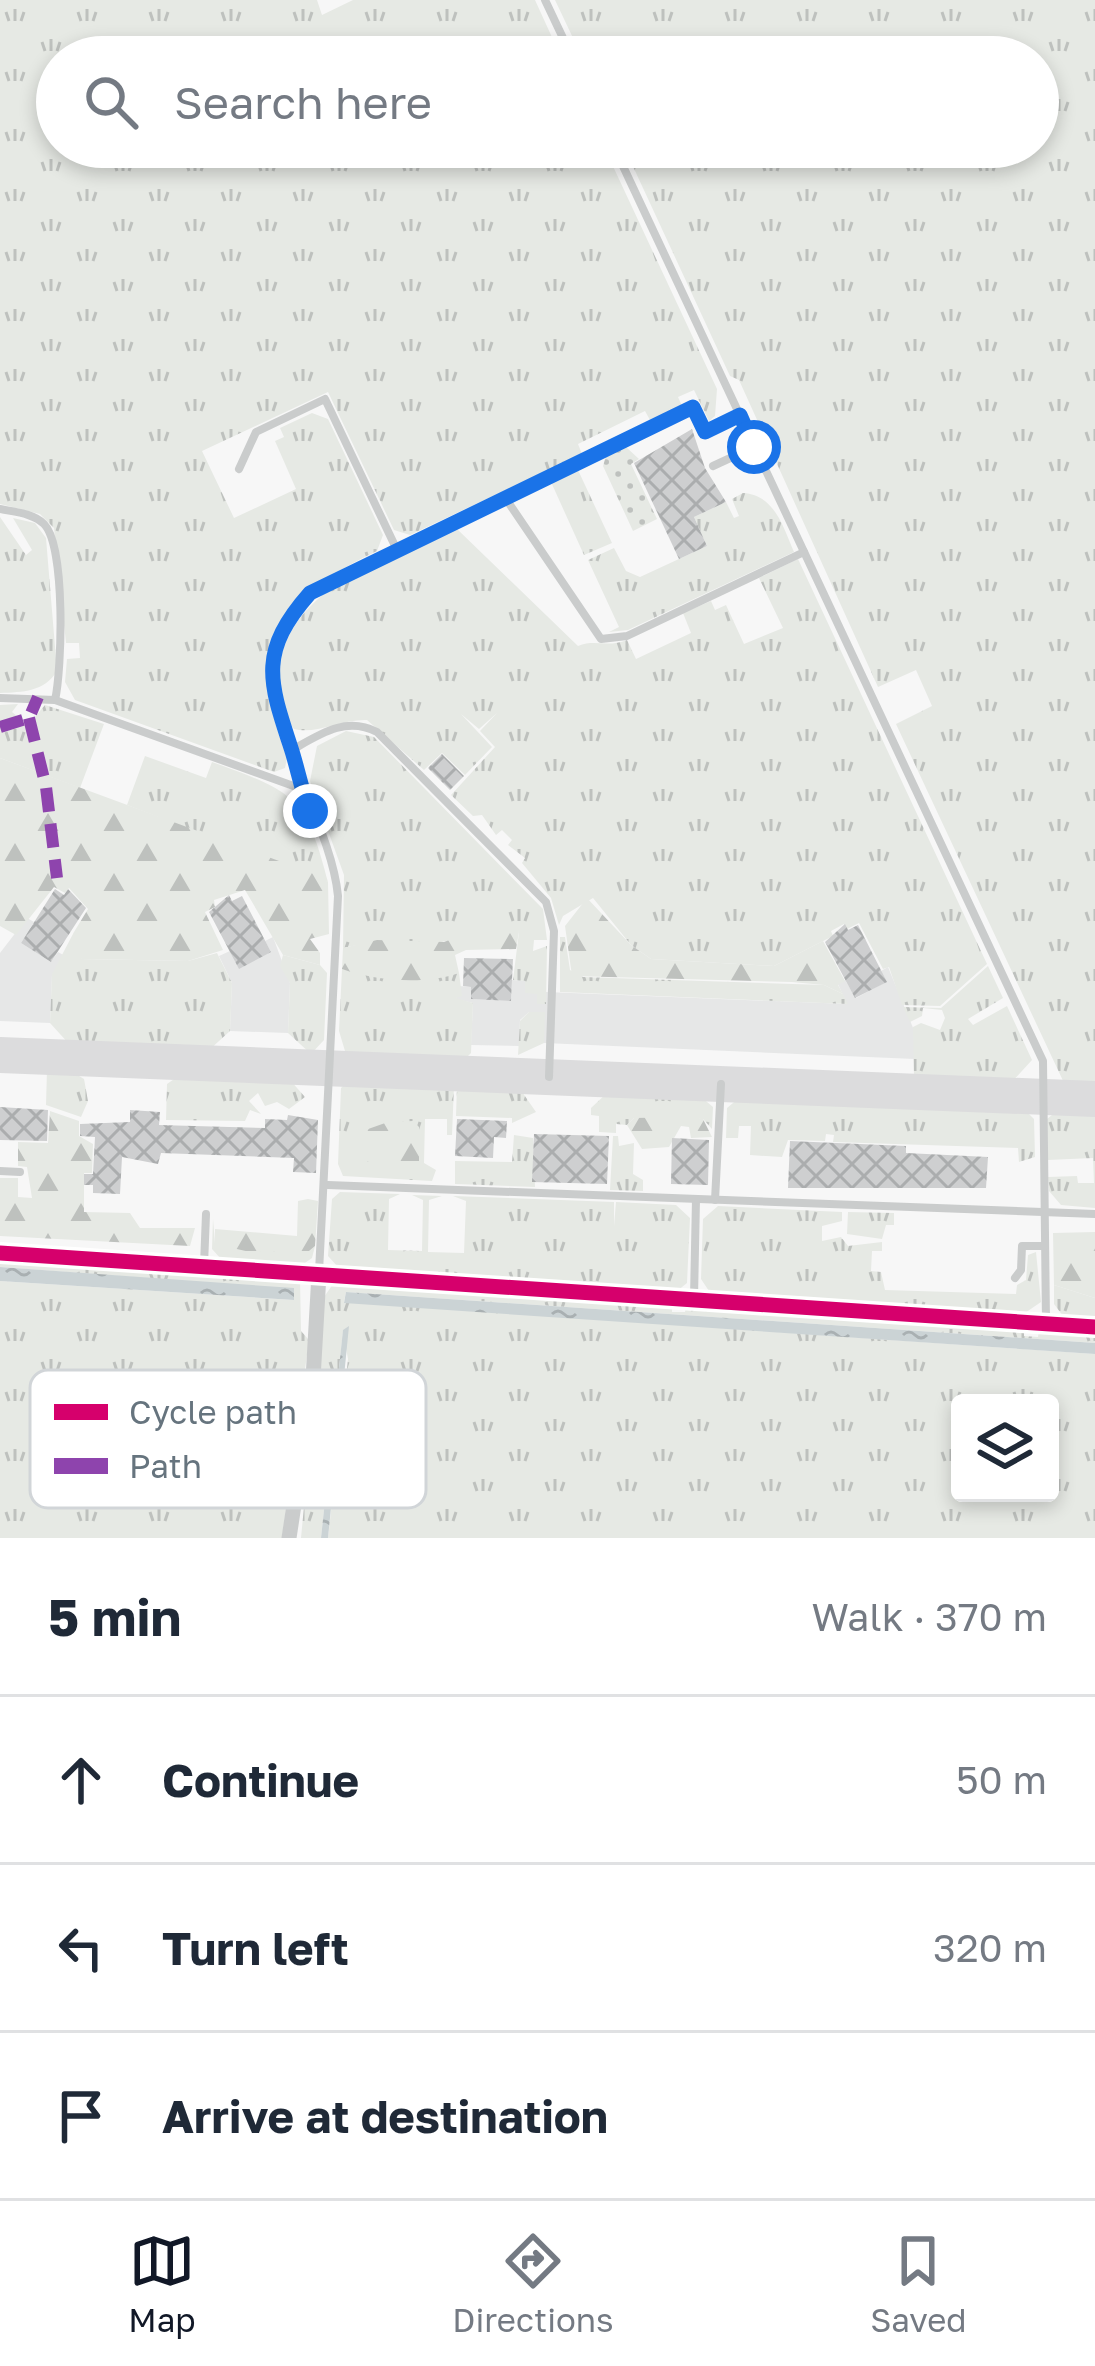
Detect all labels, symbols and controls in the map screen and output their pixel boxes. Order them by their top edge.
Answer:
search box [36,36,1059,168]
icon: search [78,69,144,135]
text: Search here [174,75,432,129]
route start [727,420,781,474]
route end [283,784,337,838]
legend [30,1370,426,1508]
text: Cycle path [129,1392,297,1431]
map controls [951,1394,1059,1502]
button: layers [951,1394,1059,1502]
text: Path [129,1446,202,1485]
text: 5 min [48,1586,181,1647]
text: Walk · 370 m [811,1593,1047,1640]
icon: ahead [48,1747,114,1813]
text: Continue [162,1753,359,1807]
text: 50 m [956,1756,1047,1803]
icon: left [48,1915,114,1981]
text: Turn left [162,1921,349,1975]
text: 320 m [933,1924,1047,1971]
icon: arrive [48,2083,114,2149]
text: Arrive at destination [162,2089,608,2143]
tab: Map [128,2228,196,2339]
tab: Directions [452,2228,614,2339]
tab: Saved [870,2228,967,2339]

